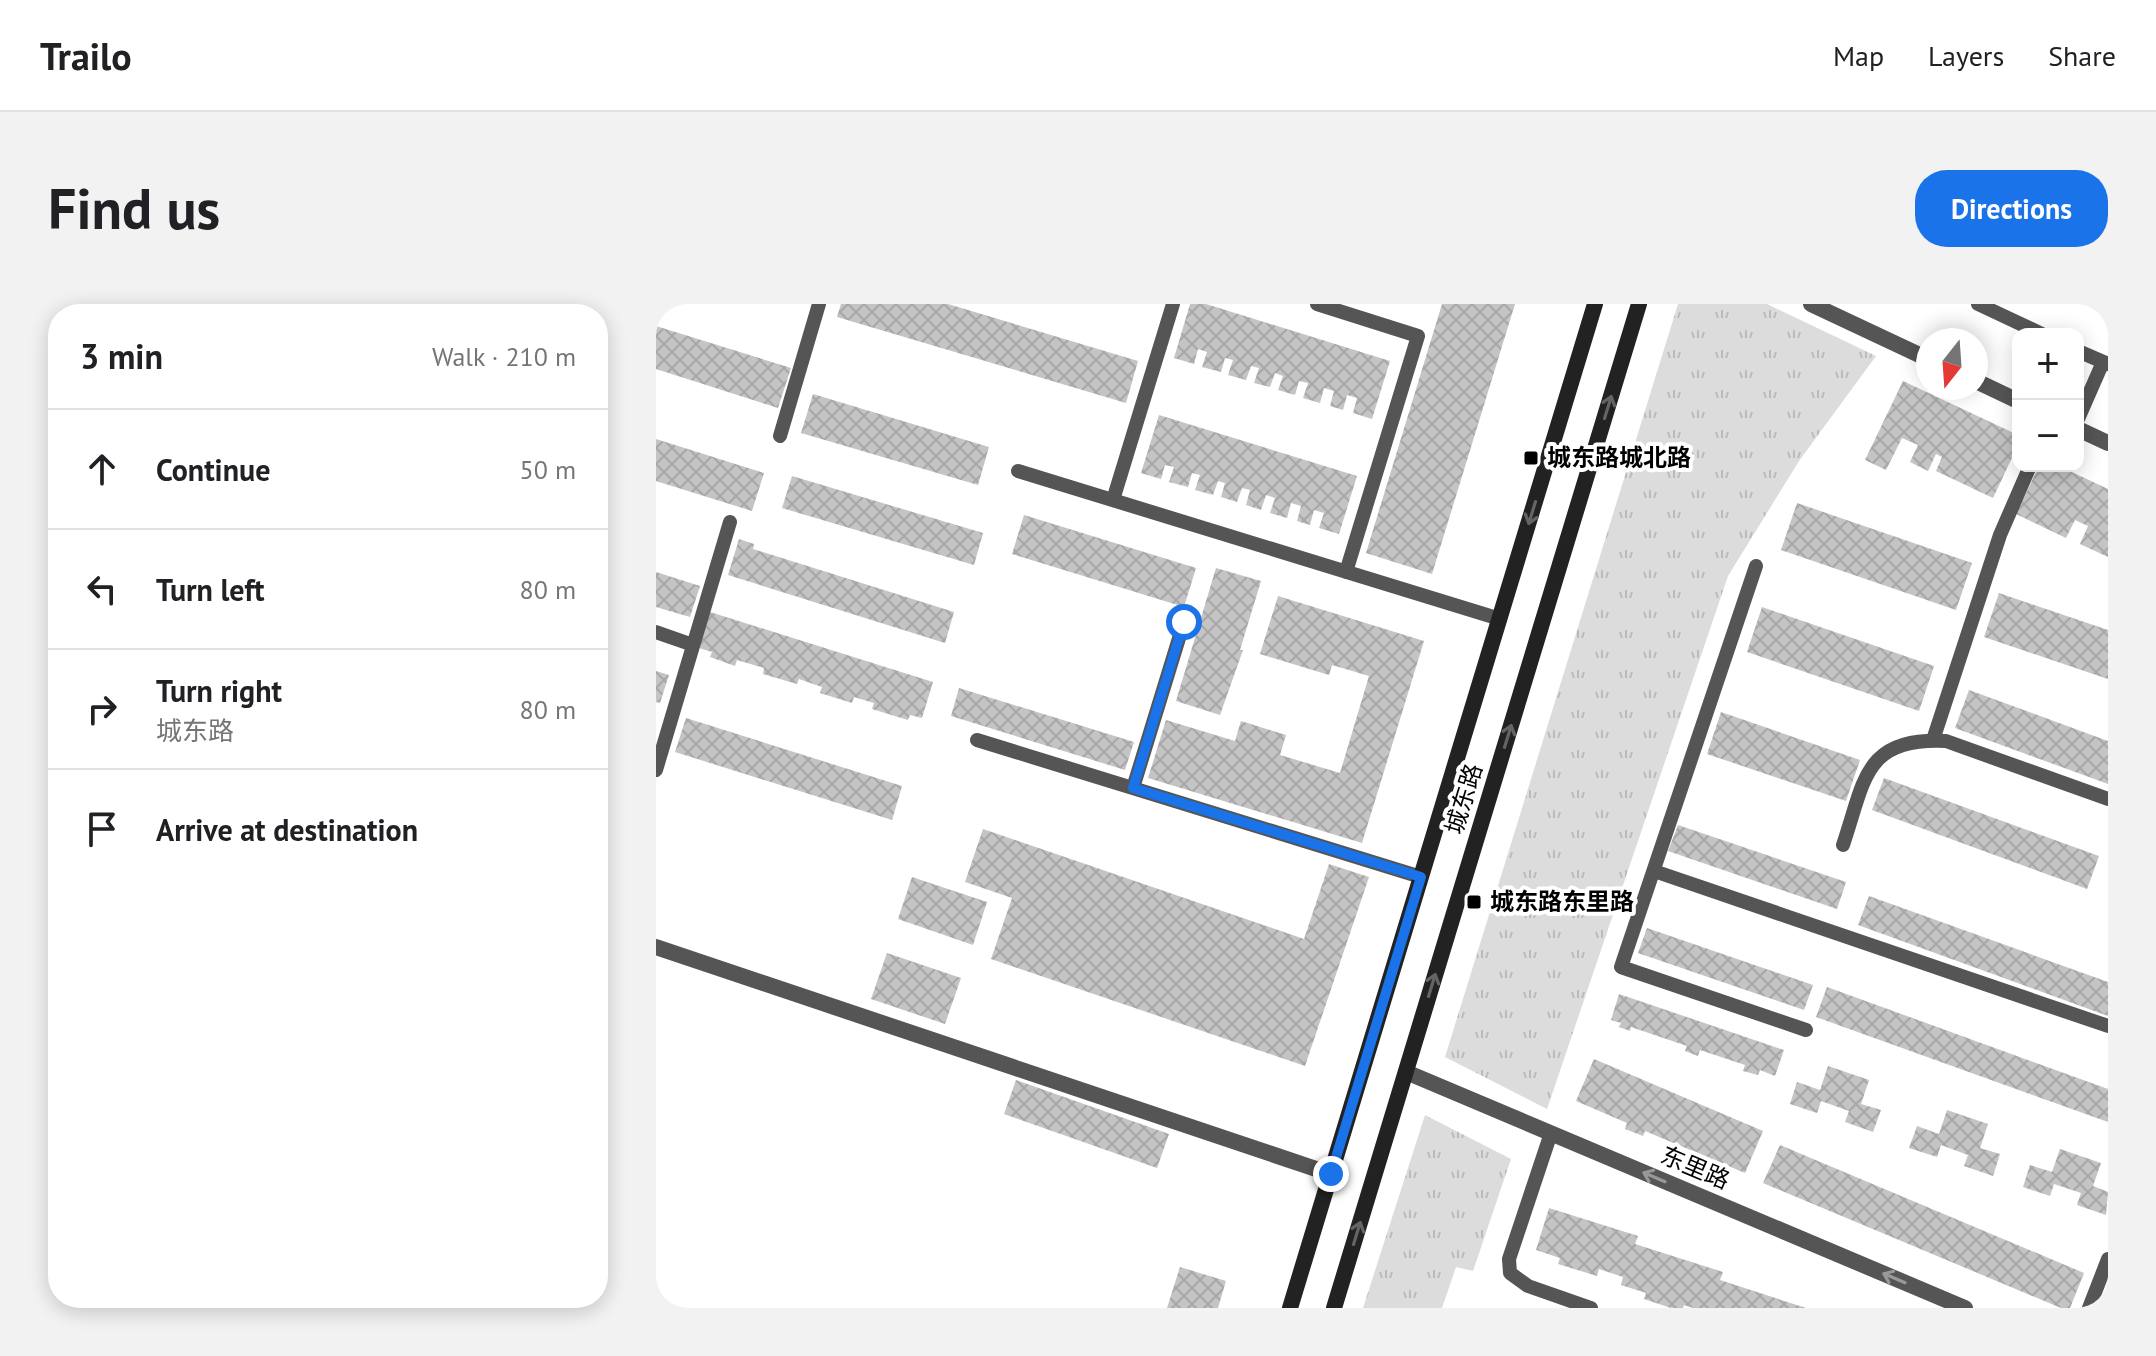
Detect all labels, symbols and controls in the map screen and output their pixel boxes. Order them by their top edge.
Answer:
text: Trailo [40,31,132,80]
text: Map [1833,37,1884,74]
text: Layers [1928,37,2004,74]
text: Share [2048,37,2116,74]
button: Directions [1915,170,2108,247]
text: Find us [48,172,220,244]
north arrow [1916,328,1988,400]
map controls [2012,328,2084,472]
button: + [2012,328,2084,400]
text: 3 min [80,334,163,378]
text: Walk · 210 m [432,340,576,373]
one-way arrow [1601,394,1616,420]
button: − [2012,400,2084,472]
place label: 城东路城北路 [1547,442,1691,473]
icon: ahead [80,447,124,491]
marker: 城东路城北路 [1522,449,1540,467]
text: Continue [156,450,270,489]
text: 50 m [520,453,576,486]
one-way arrow [1524,499,1539,525]
icon: left [80,567,124,611]
text: Turn left [156,570,264,609]
text: 80 m [520,573,576,606]
route start [1166,604,1202,640]
text: Turn right [156,671,282,710]
icon: right [80,687,124,731]
text: 80 m [520,693,576,726]
text: 城东路 [156,714,234,747]
one-way arrow [1502,724,1516,749]
street label: 城东路 [1438,760,1489,838]
icon: arrive [80,807,124,851]
text: Arrive at destination [156,810,418,849]
place label: 城东路东里路 [1490,886,1634,917]
marker: 城东路东里路 [1465,893,1483,911]
one-way arrow [1425,972,1440,998]
street label: 东里路 [1656,1139,1734,1196]
route end [1313,1156,1349,1192]
one-way arrow [1642,1168,1667,1183]
one-way arrow [1350,1221,1365,1246]
one-way arrow [1882,1269,1906,1284]

